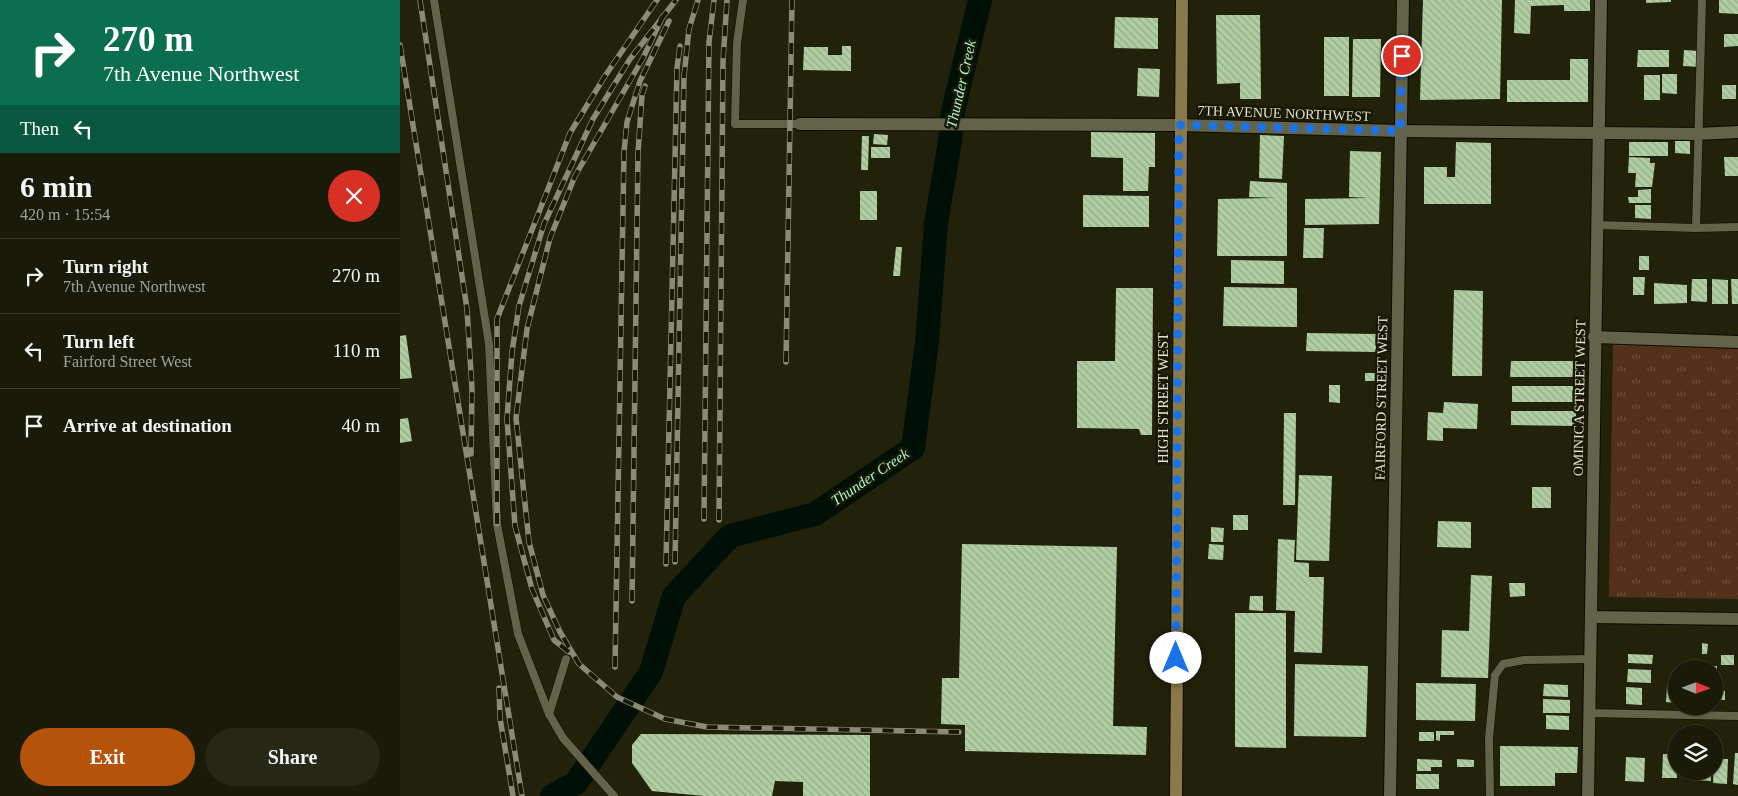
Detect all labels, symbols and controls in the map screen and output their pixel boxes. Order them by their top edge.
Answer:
icon: right [20,20,85,85]
text: 270 m [103,20,193,59]
pin [1381,35,1423,77]
water label: Thunder Creek [943,38,979,130]
icon: arrive [1388,42,1416,70]
text: 7th Avenue Northwest [103,61,299,86]
street label: 7TH AVENUE NORTHWEST [1197,103,1371,124]
icon: left [69,115,97,143]
text: Then [20,118,59,139]
text: 6 min [20,170,93,203]
button: close [328,170,380,222]
text: 420 m · 15:54 [20,206,110,223]
text: Turn right [63,256,148,277]
icon: right [20,262,48,290]
text: 270 m [332,265,380,286]
text: 7th Avenue Northwest [63,278,206,295]
street label: FAIRFORD STREET WEST [1373,315,1390,480]
street label: OMINICA STREET WEST [1571,319,1588,476]
text: Turn left [63,331,135,352]
street label: HIGH STREET WEST [1156,332,1171,463]
icon: left [20,337,48,365]
text: 110 m [333,340,380,361]
text: Fairford Street West [63,353,192,370]
icon: arrive [20,412,48,440]
text: Arrive at destination [63,415,232,436]
text: 40 m [341,415,380,436]
water label: Thunder Creek [828,445,912,509]
position arrow [1149,631,1201,683]
north arrow [1668,660,1722,715]
map controls [1668,660,1723,780]
button: layers [1668,725,1723,780]
button: Exit [20,728,195,786]
button: Share [205,728,380,786]

